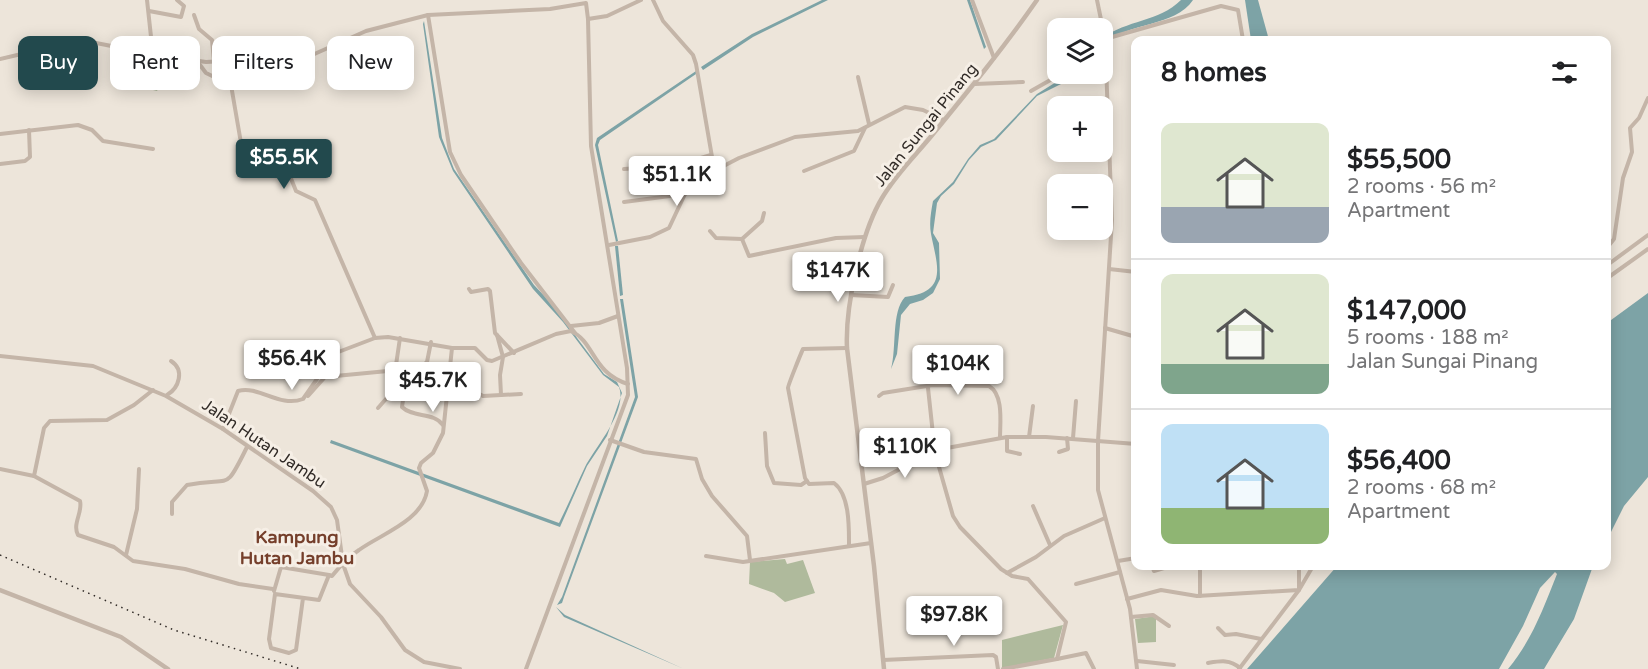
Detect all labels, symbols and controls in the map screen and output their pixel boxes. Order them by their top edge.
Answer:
map controls [1047,18,1113,240]
button: layers [1047,18,1113,84]
chip: Buy [18,36,98,90]
chip: Rent [110,36,200,90]
chip: Filters [212,36,315,90]
chip: New [327,36,414,90]
icon: filters [1548,56,1581,89]
text: 8 homes [1161,57,1267,88]
street label: Jalan Sungai Pinang [870,59,982,191]
button: + [1047,96,1113,162]
pin: $55.5K [235,139,333,190]
text: $55,500 [1347,144,1451,175]
text: $55.5K [250,146,318,170]
icon: home [1209,147,1281,219]
pin: $51.1K [628,156,726,207]
text: $51.1K [643,163,711,187]
button: − [1047,174,1113,240]
text: 2 rooms · 56 m² [1347,175,1496,199]
text: Apartment [1347,199,1450,223]
pin: $147K [796,252,880,303]
text: $147K [806,259,870,283]
text: $147,000 [1347,295,1466,326]
icon: home [1209,298,1281,370]
text: 5 rooms · 188 m² [1347,326,1509,350]
pin: $56.4K [243,340,341,391]
pin: $104K [916,345,1000,396]
text: $56.4K [258,347,326,371]
text: Jalan Sungai Pinang [1347,350,1538,374]
text: $104K [926,352,990,376]
pin: $45.7K [384,362,482,413]
text: $45.7K [399,369,467,393]
street label: Jalan Hutan Jambu [198,395,330,493]
pin: $110K [863,428,947,479]
text: $110K [873,435,937,459]
text: $56,400 [1347,445,1451,476]
icon: home [1209,448,1281,520]
text: 2 rooms · 68 m² [1347,476,1496,500]
text: Apartment [1347,500,1450,524]
district label: Kampung Hutan Jambu [240,526,354,569]
pin: $97.8K [905,596,1003,647]
text: $97.8K [920,603,988,627]

